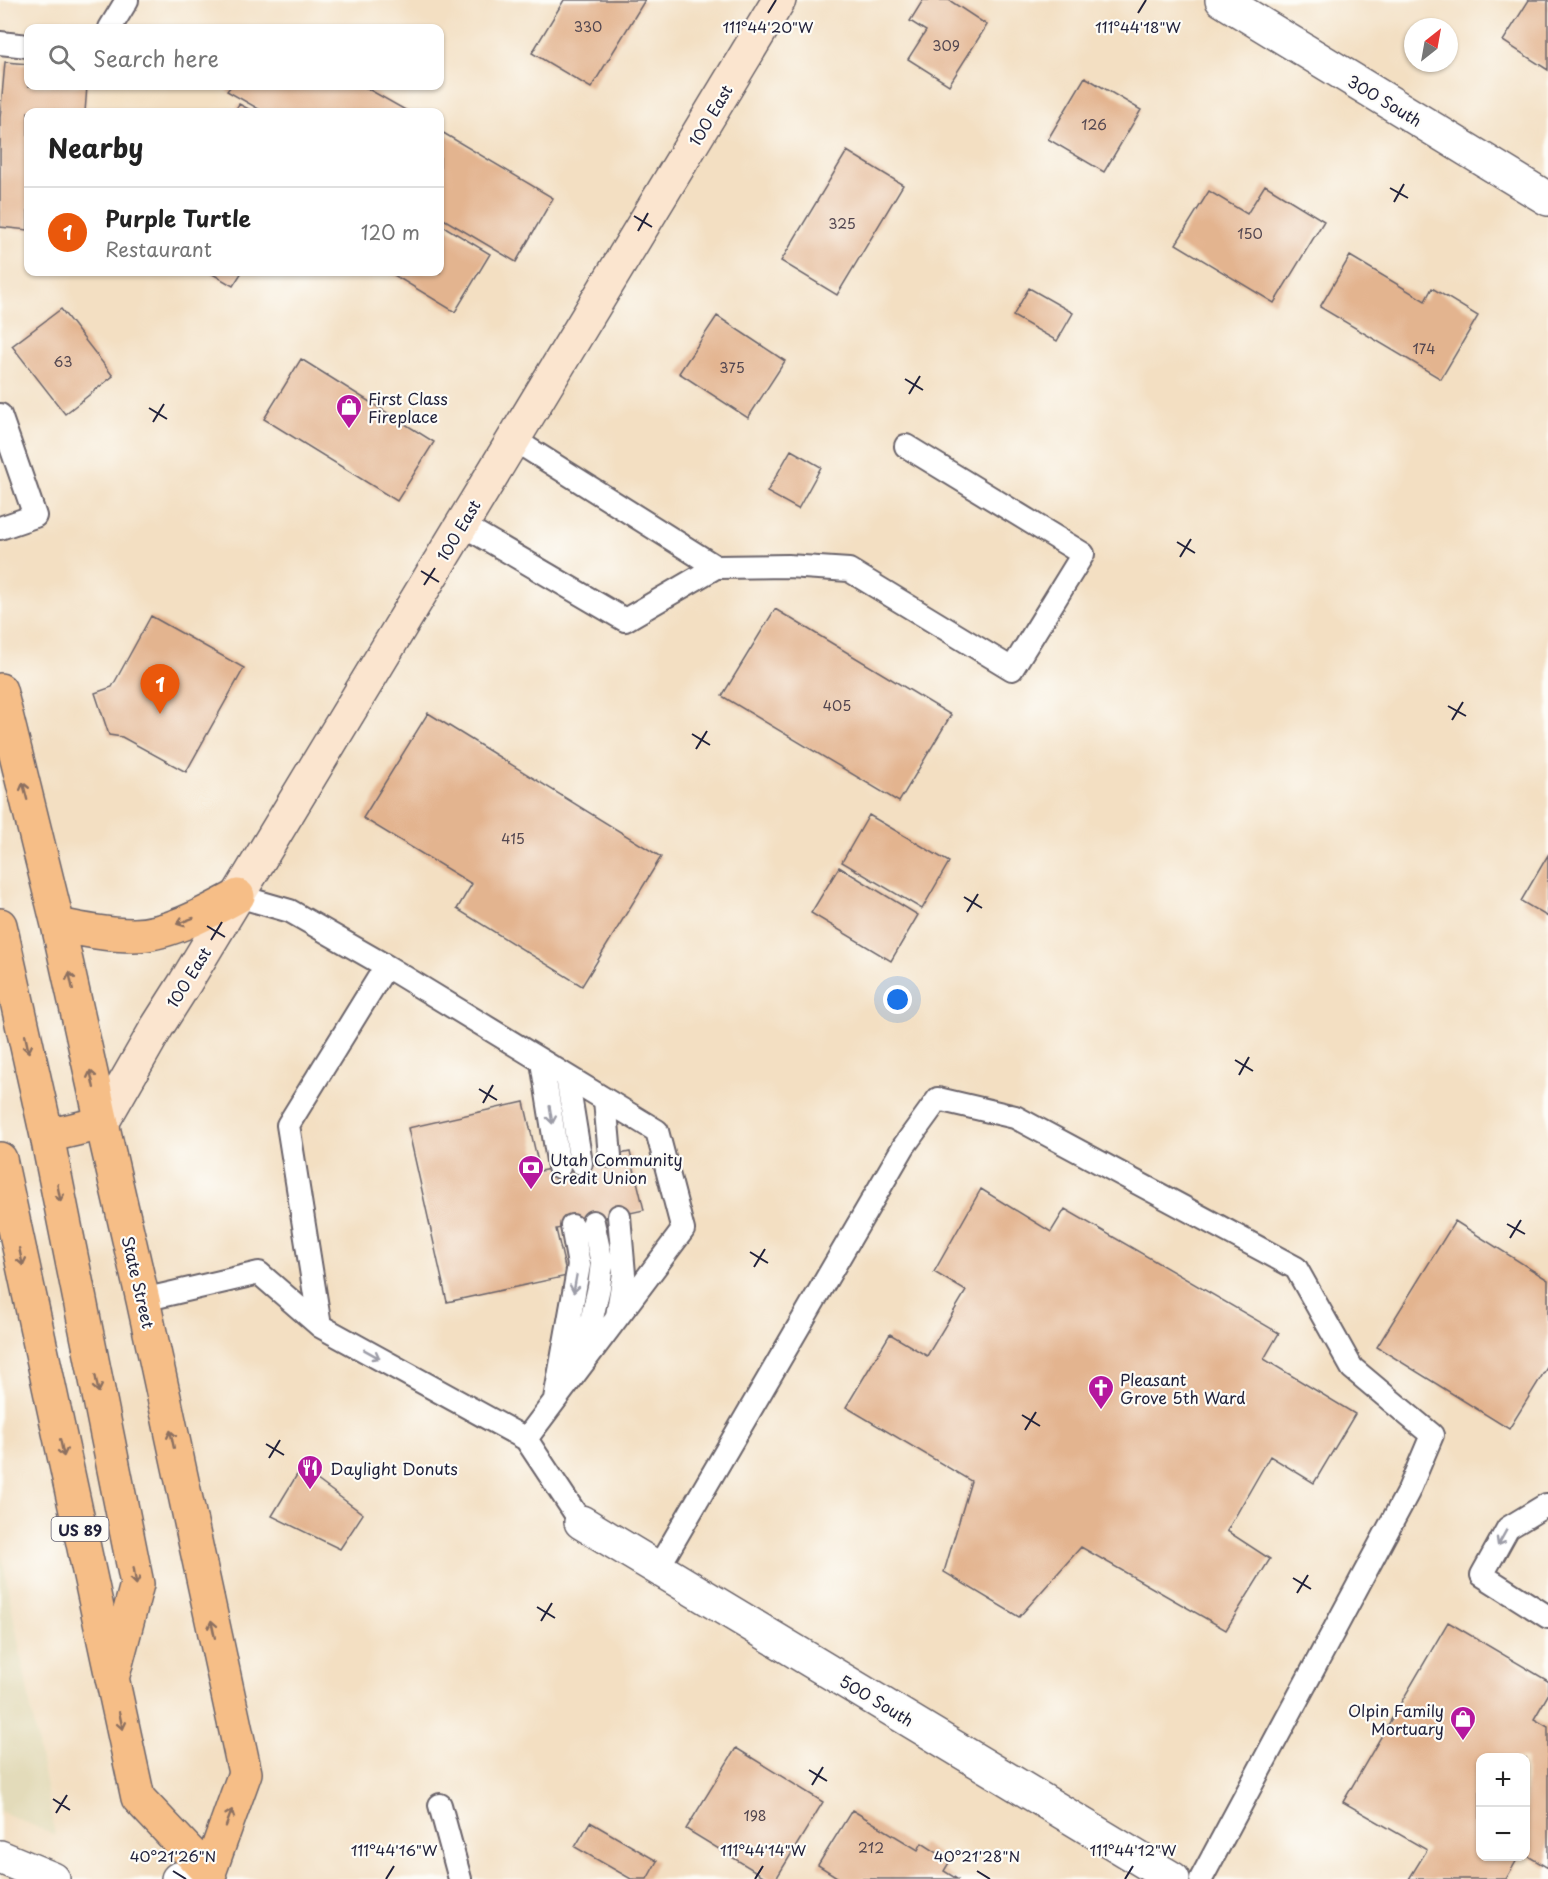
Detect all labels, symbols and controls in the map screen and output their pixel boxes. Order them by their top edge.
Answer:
text: 111°44'20"W [723,15,814,38]
text: 111°44'18"W [1095,15,1182,38]
house number: 330 [574,16,602,37]
north arrow [1404,18,1458,72]
search box [24,24,444,90]
house number: 309 [932,35,960,56]
icon: search [45,41,78,74]
text: Search here [93,41,219,74]
street label: 300 South [1343,68,1427,132]
street label: 100 East [682,80,738,150]
house number: 126 [1081,114,1107,135]
text: Nearby [48,128,143,167]
text: Purple Turtle [105,201,251,234]
house number: 325 [828,213,856,234]
text: 1 [63,217,72,247]
text: 120 m [361,217,420,247]
house number: 150 [1237,223,1263,244]
text: Restaurant [105,234,212,264]
house number: 174 [1412,338,1436,359]
house number: 63 [54,351,72,372]
house number: 375 [719,357,745,378]
place label: First Class Fireplace [368,386,448,428]
shop icon: First Class Fireplace [334,392,364,430]
street label: 100 East [430,495,486,565]
pin: 1 [140,664,180,714]
house number: 405 [823,695,851,716]
one-way arrow [19,782,31,801]
house number: 415 [501,828,525,849]
one-way arrow [176,917,195,928]
street label: 100 East [160,942,216,1012]
one-way arrow [64,972,76,991]
your location [883,985,912,1014]
one-way arrow [22,1034,33,1053]
one-way arrow [86,1070,97,1089]
one-way arrow [546,1104,557,1124]
place label: Utah Community Credit Union [550,1147,683,1189]
bank icon: Utah Community Credit Union [516,1153,546,1191]
one-way arrow [53,1183,65,1202]
street label: State Street [117,1233,161,1331]
one-way arrow [16,1247,27,1267]
one-way arrow [569,1273,580,1293]
one-way arrow [362,1349,380,1360]
place label: Pleasant Grove 5th Ward [1120,1367,1246,1409]
church icon: Pleasant Grove 5th Ward [1086,1373,1116,1411]
one-way arrow [92,1374,103,1394]
one-way arrow [166,1429,178,1448]
one-way arrow [57,1438,69,1457]
restaurant icon: Daylight Donuts [295,1453,325,1491]
place label: Daylight Donuts [330,1456,458,1480]
road number: US 89 [52,1517,109,1541]
one-way arrow [1496,1529,1507,1547]
one-way arrow [129,1565,140,1585]
one-way arrow [207,1620,219,1639]
street label: 500 South [835,1668,919,1732]
place label: Olpin Family Mortuary [1348,1698,1444,1740]
shop icon: Olpin Family Mortuary [1448,1704,1478,1742]
one-way arrow [116,1711,127,1730]
map controls [1476,1753,1530,1861]
button: + [1476,1753,1530,1807]
house number: 198 [743,1805,767,1826]
button: − [1476,1807,1530,1861]
one-way arrow [224,1809,235,1828]
house number: 212 [858,1837,884,1858]
text: 111°44'16"W [351,1838,438,1861]
text: 111°44'14"W [720,1838,807,1861]
text: 111°44'12"W [1090,1838,1177,1861]
text: 40°21'26"N [130,1844,216,1867]
text: 40°21'28"N [934,1844,1020,1867]

